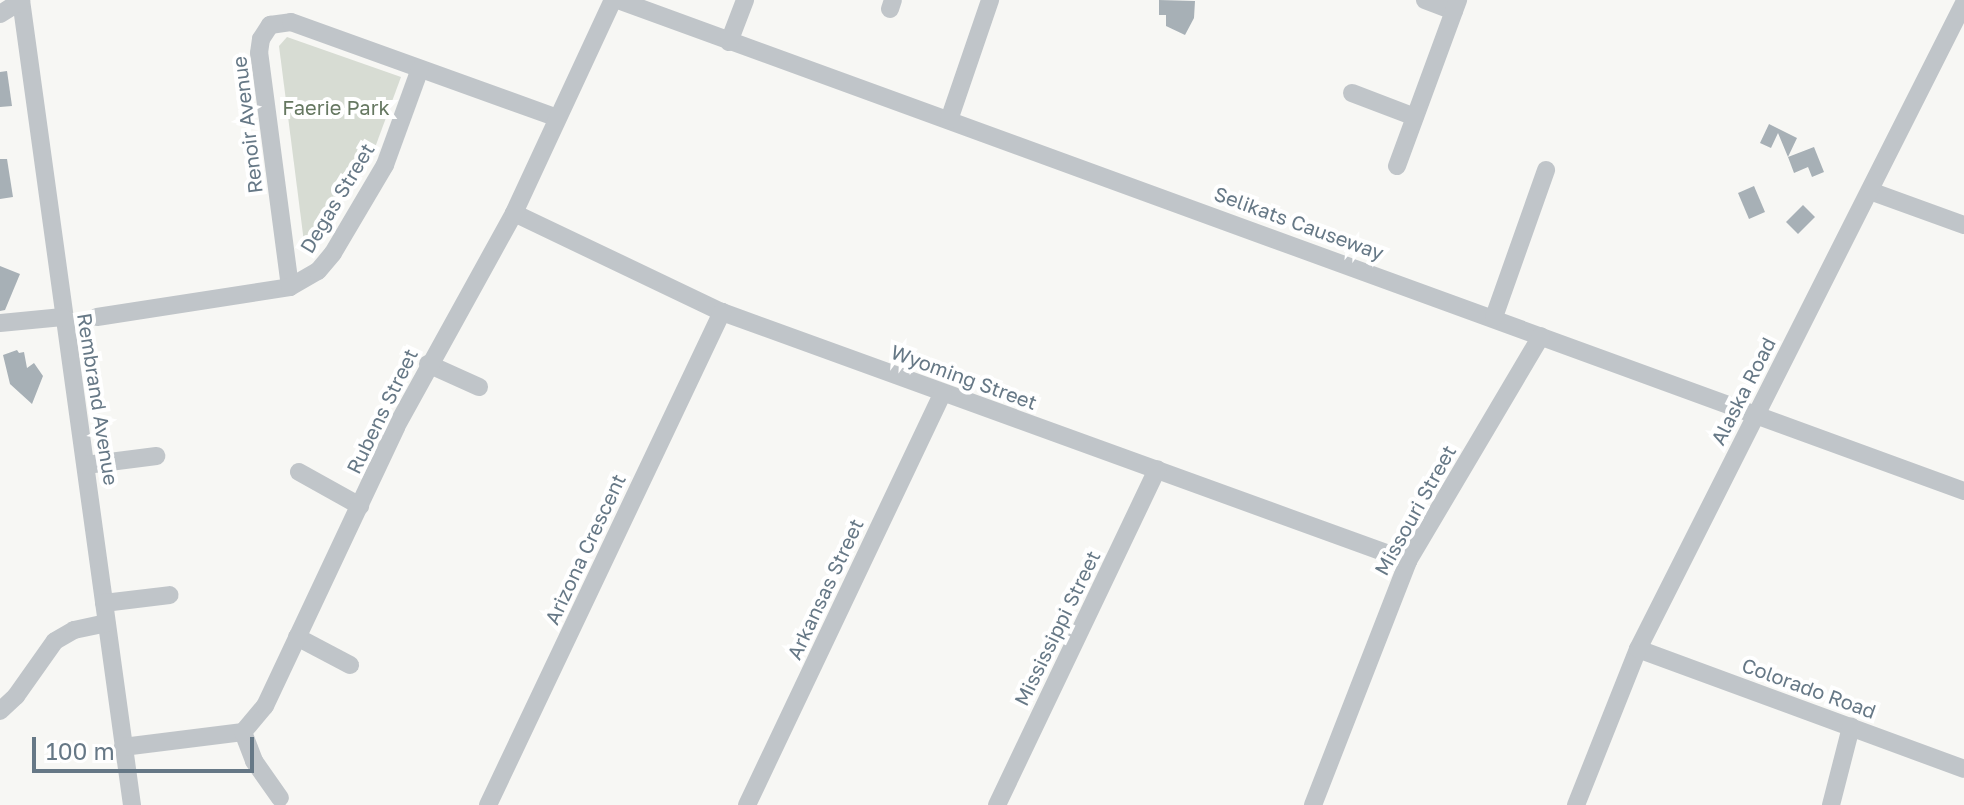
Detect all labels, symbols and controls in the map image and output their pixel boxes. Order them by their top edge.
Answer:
street label: Renoir Avenue [227,55,267,195]
park label: Faerie Park [282,95,390,119]
street label: Degas Street [295,139,379,257]
street label: Selikats Causeway [1211,181,1387,265]
street label: Rembrand Avenue [73,311,123,487]
street label: Alaska Road [1706,333,1780,449]
street label: Wyoming Street [888,339,1040,415]
street label: Rubens Street [341,344,423,478]
street label: Missouri Street [1369,441,1461,579]
street label: Arizona Crescent [540,470,630,628]
street label: Arkansas Street [782,515,868,663]
street label: Mississippi Street [1009,546,1105,710]
street label: Colorado Road [1739,653,1879,723]
scale bar [36,721,258,771]
text: 100 m [46,736,115,765]

